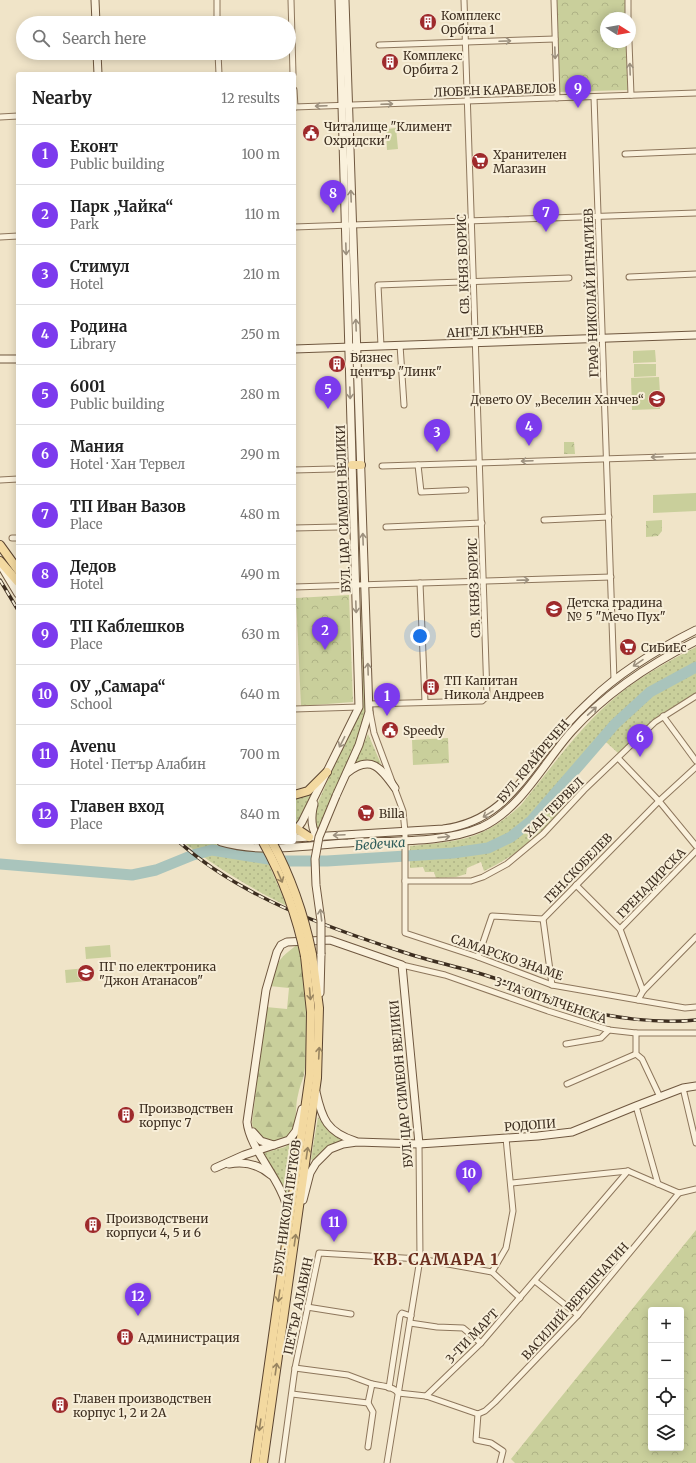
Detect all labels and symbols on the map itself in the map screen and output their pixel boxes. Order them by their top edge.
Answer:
place label: Комплекс Орбита 1 [441,8,500,37]
building icon: Комплекс Орбита 1 [418,12,438,32]
north arrow [600,12,636,48]
one-way arrow [498,37,511,45]
one-way arrow [552,46,559,59]
place label: Комплекс Орбита 2 [403,48,462,77]
building icon: Комплекс Орбита 2 [380,52,400,72]
one-way arrow [627,63,634,76]
pin: 9 [565,75,591,108]
street label: ЛЮБЕН КАРАВЕЛОВ [434,80,556,100]
one-way arrow [380,100,393,107]
one-way arrow [315,102,328,110]
place label: Читалище "Климент Охридски" [324,119,452,148]
public building icon: Читалище "Климент Охридски" [301,123,321,143]
place label: Хранителен Магазин [493,147,567,176]
supermarket icon: Хранителен Магазин [470,151,490,171]
pin: 8 [320,180,346,213]
one-way arrow [348,190,355,203]
pin: 7 [533,199,559,232]
street label: ГРАФ НИКОЛАЙ ИГНАТИЕВ [581,208,601,378]
street label: СВ. КНЯЗ БОРИС [454,214,472,314]
one-way arrow [343,242,350,255]
one-way arrow [352,319,360,332]
street label: АНГЕЛ КЪНЧЕВ [445,322,544,340]
place label: Бизнес център "Линк" [350,350,442,379]
building icon: Бизнес център "Линк" [327,354,347,374]
pin: 5 [315,376,341,409]
one-way arrow [347,386,354,399]
school or university icon: Девето ОУ „Веселин Ханчев“ [647,389,667,409]
place label: Девето ОУ „Веселин Ханчев“ [471,392,644,408]
pin: 4 [516,413,542,446]
pin: 3 [424,419,450,452]
street label: БУЛ. ЦАР СИМЕОН ВЕЛИКИ [333,424,353,594]
one-way arrow [651,453,664,461]
one-way arrow [521,458,534,465]
one-way arrow [360,533,367,546]
street label: СВ. КНЯЗ БОРИС [465,538,483,638]
one-way arrow [516,576,529,583]
place label: Детска градина № 5 "Мечо Пух" [567,595,666,624]
school or university icon: Детска градина № 5 "Мечо Пух" [544,599,564,619]
one-way arrow [352,600,360,613]
pin: 2 [312,617,338,650]
your location [410,626,430,646]
supermarket icon: СиБиЕс [618,637,638,657]
place label: СиБиЕс [641,640,687,655]
one-way arrow [633,659,644,667]
one-way arrow [364,663,371,676]
place label: ТП Капитан Никола Андреев [444,673,544,702]
building icon: ТП Капитан Никола Андреев [421,677,441,697]
pin: 1 [374,683,400,716]
one-way arrow [587,706,597,716]
street label: БУЛ. КРАЙРЕЧЕН [494,716,572,806]
public building icon: Speedy [380,720,400,740]
place label: Speedy [403,723,445,738]
pin: 6 [627,724,653,757]
one-way arrow [338,736,345,748]
street label: ХАН ТЕРВЕЛ [521,774,587,840]
supermarket icon: Billa [356,803,376,823]
place label: Billa [379,806,405,821]
one-way arrow [483,810,494,818]
street label: ГЕН.СКОБЕЛЕВ [541,830,615,906]
one-way arrow [333,832,346,839]
one-way arrow [437,833,450,840]
water label: Бедечка [354,834,406,854]
street label: ГРЕНАДИРСКА [614,844,689,921]
one-way arrow [277,871,285,883]
one-way arrow [317,909,324,922]
street label: САМАРСКО ЗНАМЕ [449,931,565,983]
place label: ПГ по електроника "Джон Атанасов" [99,959,217,988]
school or university icon: ПГ по електроника "Джон Атанасов" [76,963,96,983]
street label: 3-ТА ОПЪЛЧЕНСКА [493,974,610,1026]
one-way arrow [307,987,314,1000]
street label: БУЛ. ЦАР СИМЕОН ВЕЛИКИ [386,999,416,1169]
one-way arrow [315,1047,323,1060]
place label: Производствeн корпус 7 [139,1101,233,1130]
building icon: Производствeн корпус 7 [116,1105,136,1125]
street label: РОДОПИ [504,1116,557,1134]
street label: БУЛ. НИКОЛА ПЕТКОВ [270,1139,304,1275]
one-way arrow [303,1147,311,1160]
pin: 10 [456,1160,482,1193]
pin: 11 [321,1209,347,1242]
place label: Производствени корпуси 4, 5 и 6 [106,1211,209,1240]
building icon: Производствени корпуси 4, 5 и 6 [83,1215,103,1235]
one-way arrow [291,1234,299,1247]
street label: ВАСИЛИЙ ВЕРЕШЧАГИН [518,1239,632,1363]
district label: КВ. САМАРА 1 [373,1249,499,1269]
street label: ПЕТЪР АЛАБИН [280,1256,316,1356]
pin: 12 [125,1283,151,1316]
one-way arrow [275,1289,283,1302]
street label: 3-ТИ МАРТ [442,1305,502,1366]
building icon: Администрация [115,1327,135,1347]
place label: Администрация [137,1330,240,1345]
one-way arrow [272,1363,280,1376]
place label: Главен производствен корпус 1, 2 и 2А [73,1391,212,1420]
building icon: Главен производствен корпус 1, 2 и 2А [50,1395,70,1415]
one-way arrow [256,1418,264,1431]

